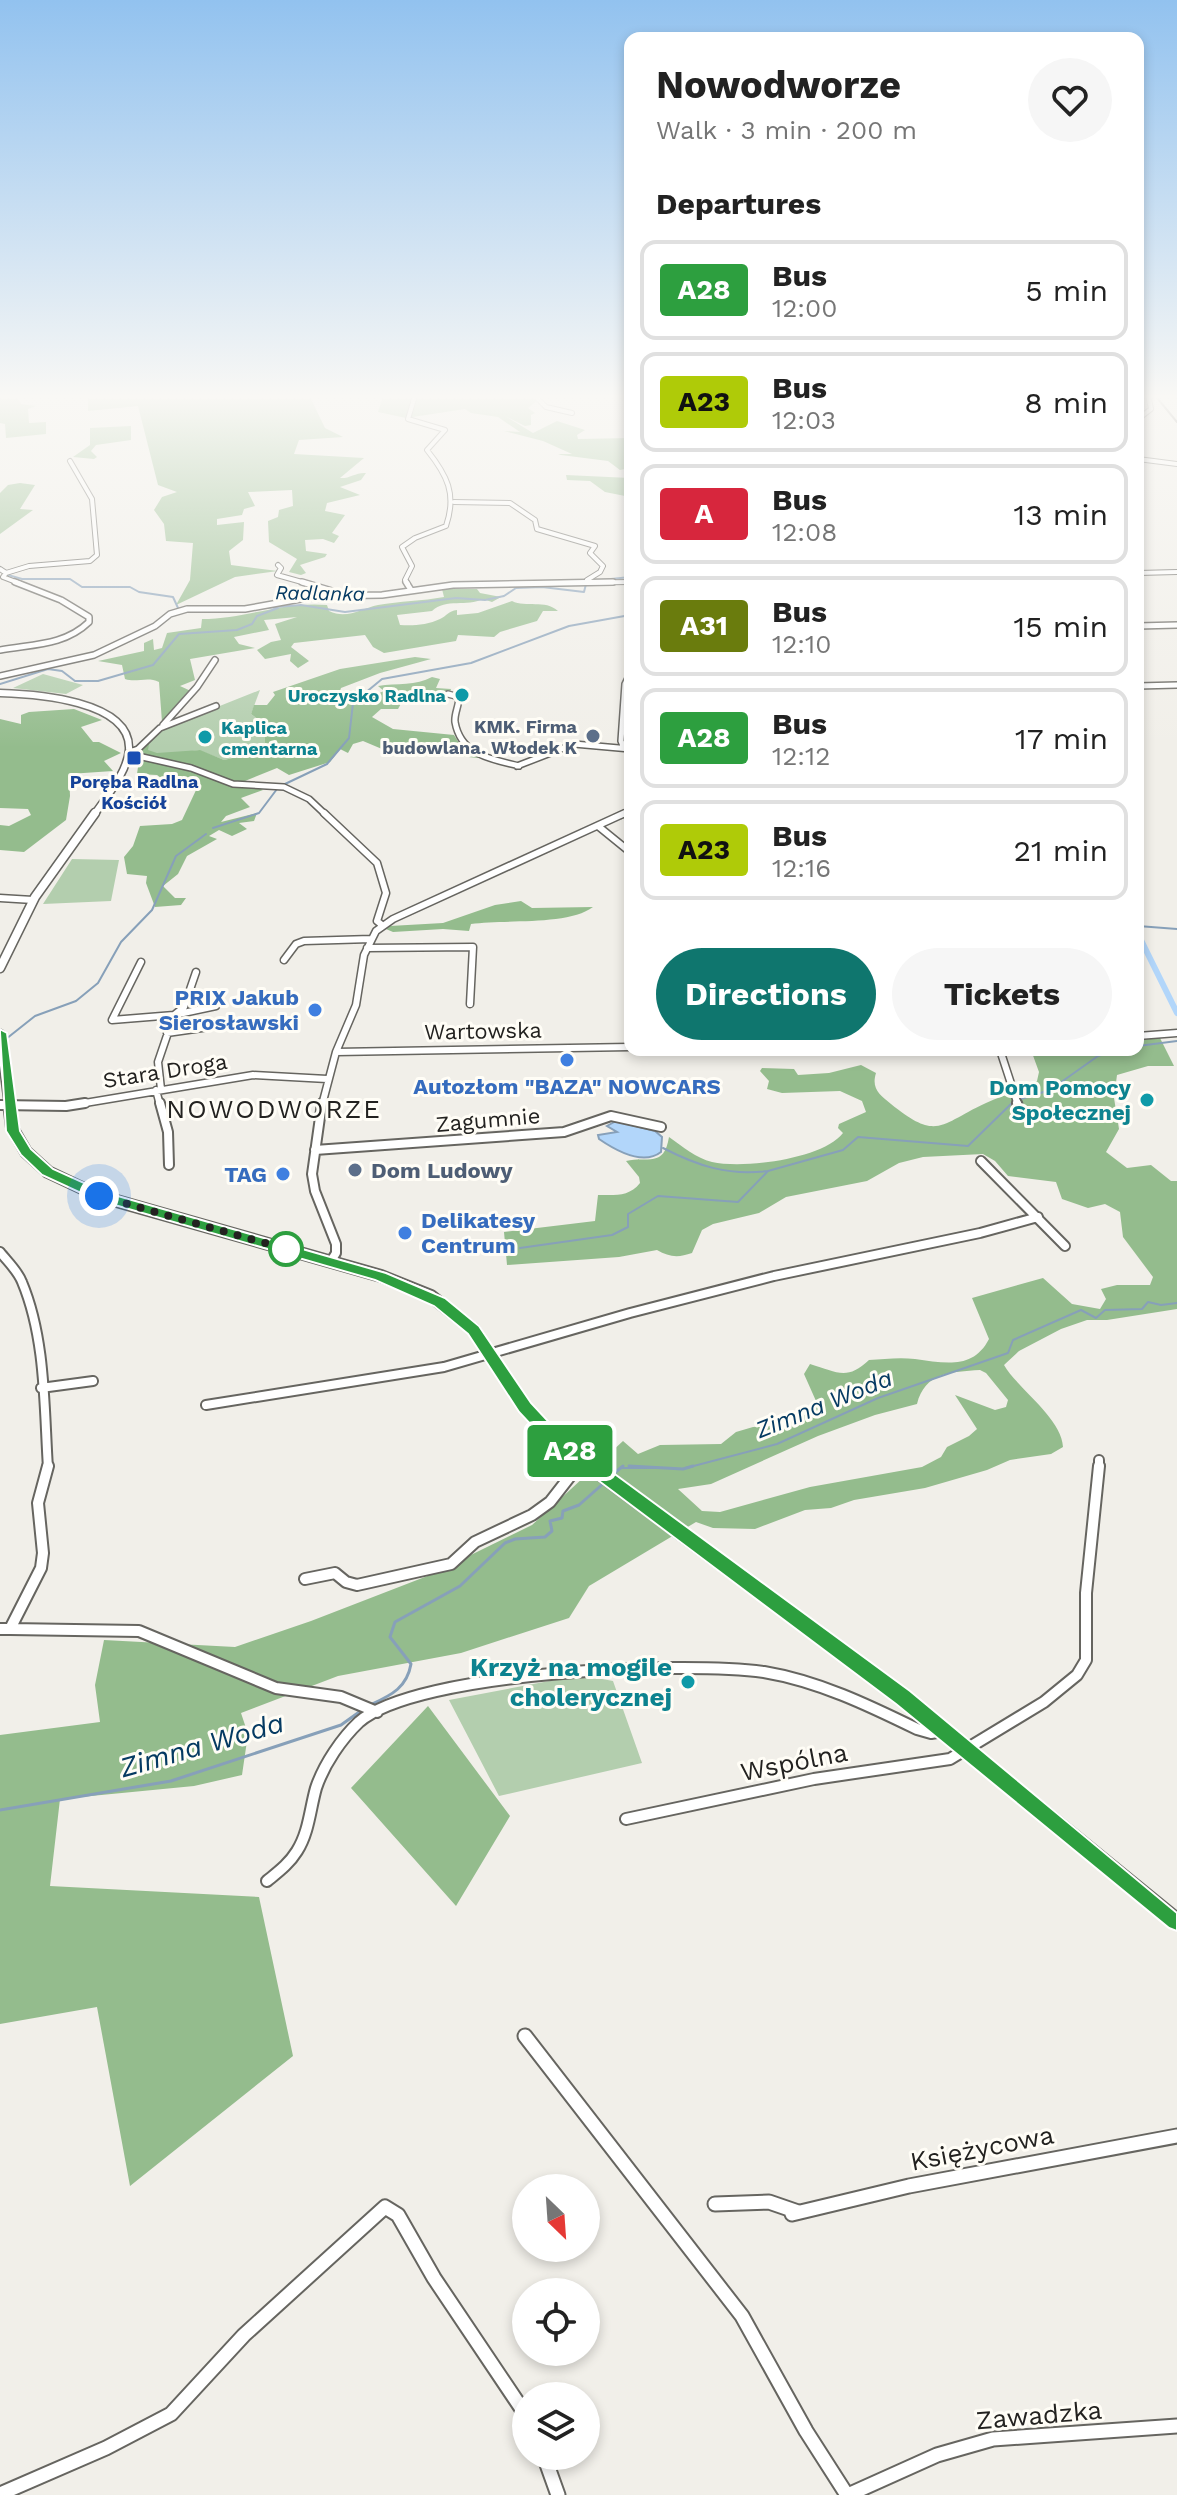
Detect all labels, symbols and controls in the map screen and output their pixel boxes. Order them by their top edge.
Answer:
button: heart [1028,58,1112,142]
text: Nowodworze [656,63,901,107]
text: Walk · 3 min · 200 m [656,115,917,145]
text: Departures [656,186,821,221]
text: Bus [772,258,827,293]
text: A28 [677,273,731,306]
text: 5 min [1025,273,1108,308]
text: 12:00 [772,293,837,323]
text: Bus [772,370,827,405]
text: A23 [678,385,730,418]
text: 8 min [1024,385,1108,420]
text: 12:03 [772,405,836,435]
text: Bus [772,482,827,517]
text: A [695,497,713,530]
text: 13 min [1013,497,1108,532]
text: 12:08 [772,517,837,547]
water label: Radlanka [275,580,365,606]
text: Bus [772,594,827,629]
text: A31 [680,609,728,642]
text: 15 min [1013,609,1108,644]
text: 12:10 [772,629,831,659]
place label: Uroczysko Radlna [288,685,447,706]
marker: Uroczysko Radlna [453,686,471,704]
text: Bus [772,706,827,741]
place label: KMK. Firma budowlana. Włodek K [382,716,578,758]
place label: Kaplica cmentarna [221,717,318,759]
text: A28 [677,721,731,754]
text: 17 min [1015,721,1108,756]
marker: KMK. Firma budowlana. Włodek K [584,727,602,745]
marker: Kaplica cmentarna [196,728,214,746]
text: 12:12 [772,741,830,771]
marker: Poręba Radlna Kościół [125,749,143,767]
place label: Poręba Radlna Kościół [70,771,199,813]
text: Bus [772,818,827,853]
text: A23 [678,833,730,866]
text: 21 min [1013,833,1108,868]
text: 12:16 [772,853,831,883]
button: Directions [656,948,876,1040]
button: Tickets [892,948,1112,1040]
place label: PRIX Jakub Sierosławski [159,985,299,1035]
marker: PRIX Jakub Sierosławski [306,1001,324,1019]
street label: Wartowska [424,1017,542,1045]
street label: Stara Droga [101,1049,229,1093]
marker: Autozłom "BAZA" NOWCARS [558,1051,576,1069]
place label: Autozłom "BAZA" NOWCARS [413,1074,721,1099]
place label: Dom Pomocy Społecznej [989,1075,1132,1125]
marker: Dom Pomocy Społecznej [1138,1091,1156,1109]
district label: NOWODWORZE [166,1094,382,1124]
street label: Zagumnie [435,1103,541,1137]
place label: Dom Ludowy [371,1158,513,1183]
marker: Dom Ludowy [346,1161,364,1179]
place label: TAG [224,1162,267,1187]
marker: TAG [274,1165,292,1183]
your location [79,1176,119,1216]
place label: Delikatesy Centrum [421,1208,536,1258]
marker: Delikatesy Centrum [396,1224,414,1242]
unlabelled marker [269,1232,303,1266]
water label: Zimna Woda [751,1364,897,1445]
line badge: A28 [524,1425,616,1477]
text: A28 [543,1434,597,1467]
place label: Krzyż na mogile cholerycznej [470,1652,672,1712]
marker: Krzyż na mogile cholerycznej [679,1673,697,1691]
water label: Zimna Woda [115,1706,288,1784]
street label: Wspólna [738,1737,850,1787]
street label: Księżycowa [908,2119,1057,2177]
north arrow [512,2174,600,2262]
map controls [512,2174,600,2470]
button: locate [512,2278,600,2366]
button: layers [512,2382,600,2470]
street label: Zawadzka [975,2395,1104,2435]

